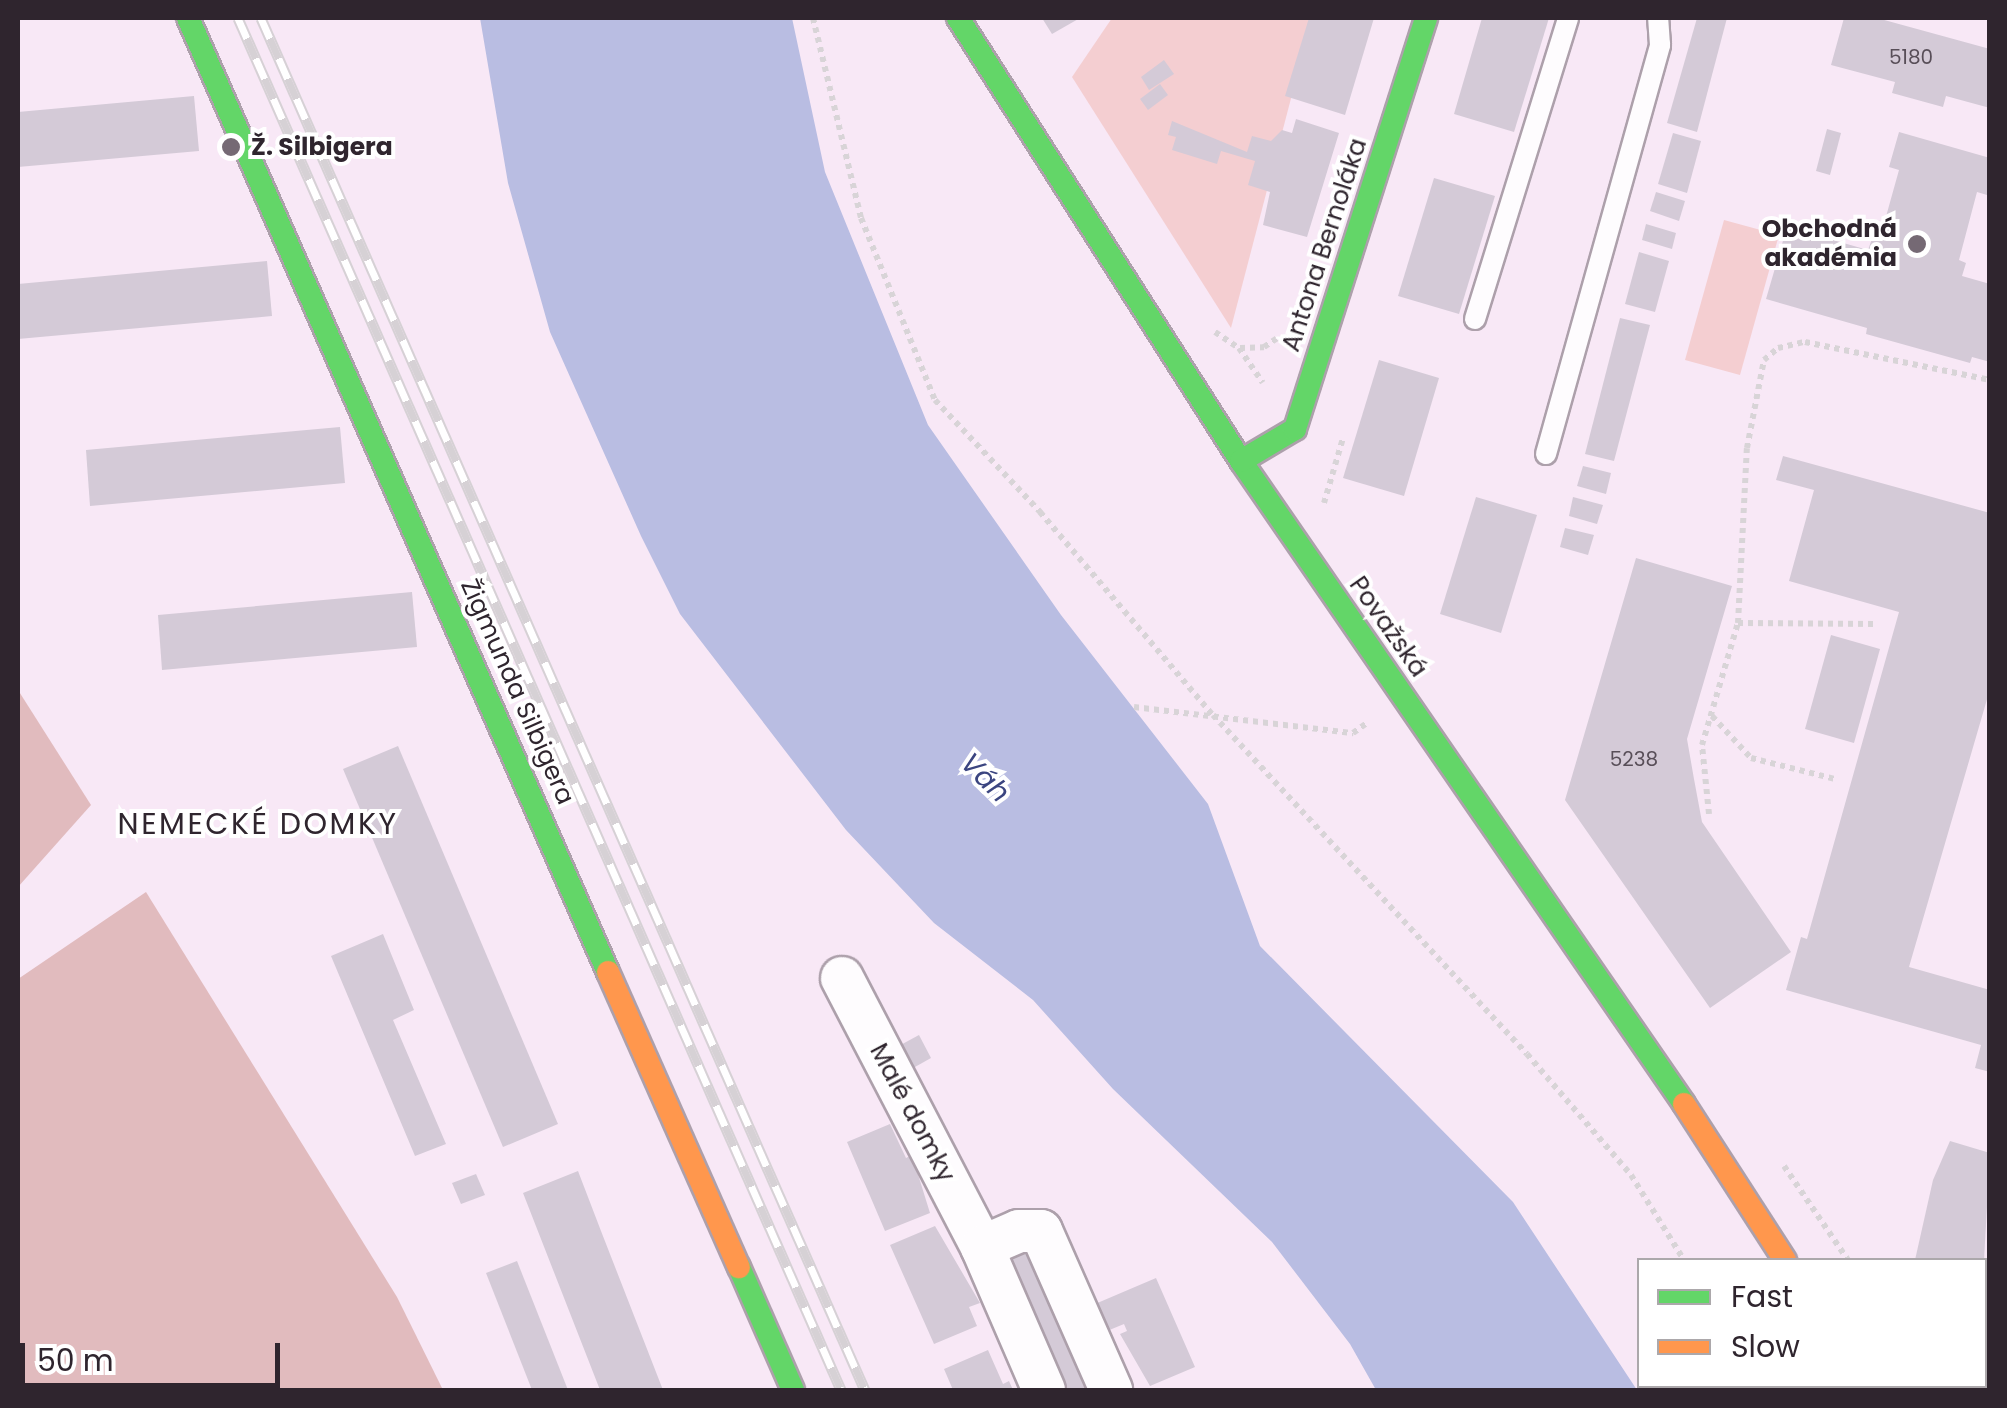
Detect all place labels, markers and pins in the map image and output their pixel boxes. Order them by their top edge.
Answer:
place label: Ž. Silbigera [251,132,393,162]
marker: Ž. Silbigera [220,136,242,158]
place label: Obchodná akadémia [1762,215,1897,274]
marker: Obchodná akadémia [1906,233,1928,255]

